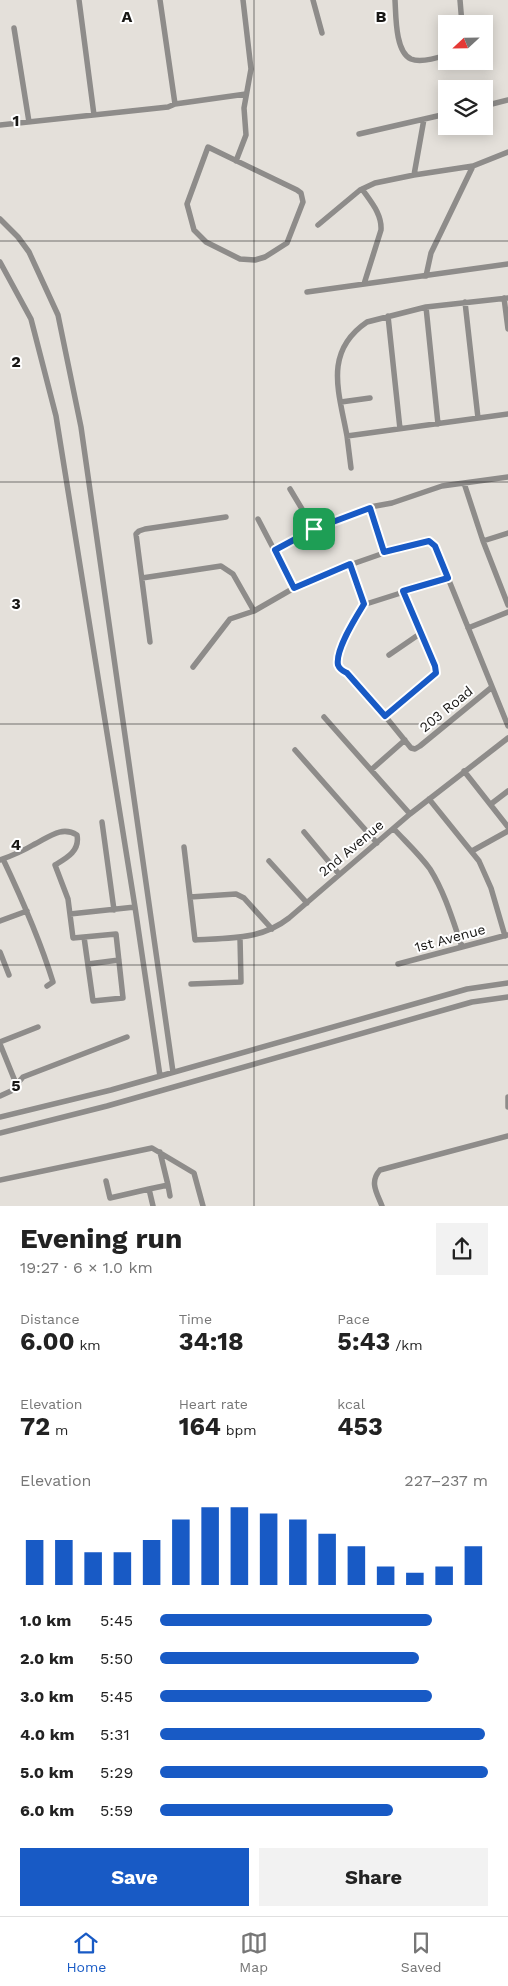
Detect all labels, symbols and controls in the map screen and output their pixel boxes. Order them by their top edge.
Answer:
text: A [122,7,133,26]
text: B [376,7,387,26]
north arrow [438,15,492,70]
map controls [438,15,493,135]
button: layers [438,80,493,135]
text: 1 [13,111,19,130]
text: 2 [11,352,21,371]
pin [293,508,335,550]
icon: arrive [300,515,328,543]
text: 3 [11,594,21,613]
street label: 203 Road [416,683,476,735]
street label: 2nd Avenue [315,816,387,880]
text: 4 [11,835,21,854]
street label: 1st Avenue [413,921,487,955]
text: 5 [11,1076,21,1095]
text: Evening run [20,1222,182,1255]
button: share [436,1223,488,1275]
text: 19:27 · 6 × 1.0 km [20,1258,153,1277]
text: Distance [20,1311,80,1327]
text: Time [179,1311,212,1327]
text: Pace [337,1311,370,1327]
text: 6.00 [20,1327,75,1356]
text: 34:18 [179,1327,244,1356]
text: 5:43 [337,1327,390,1356]
text: km [75,1337,101,1353]
text: /km [390,1337,423,1353]
text: Elevation [20,1396,83,1412]
text: Heart rate [179,1396,248,1412]
text: kcal [337,1396,365,1412]
text: 72 [20,1412,50,1441]
text: 164 [179,1412,221,1441]
text: 453 [337,1412,383,1441]
text: m [50,1422,68,1438]
text: bpm [221,1422,257,1438]
text: Elevation [20,1471,91,1490]
text: 227–237 m [404,1471,488,1490]
text: 1.0 km [20,1611,71,1630]
text: 5:45 [100,1611,133,1630]
text: 2.0 km [20,1649,74,1668]
text: 5:50 [100,1649,133,1668]
text: 3.0 km [20,1687,74,1706]
text: 5:45 [100,1687,133,1706]
text: 4.0 km [20,1725,75,1744]
text: 5:31 [100,1725,130,1744]
text: 5.0 km [20,1763,74,1782]
text: 5:29 [100,1763,133,1782]
text: 6.0 km [20,1801,74,1820]
text: 5:59 [100,1801,133,1820]
button: Save [20,1848,249,1906]
button: Share [259,1848,488,1906]
tab: Home [66,1929,106,1975]
tab: Map [239,1929,268,1975]
tab: Saved [401,1929,442,1975]

